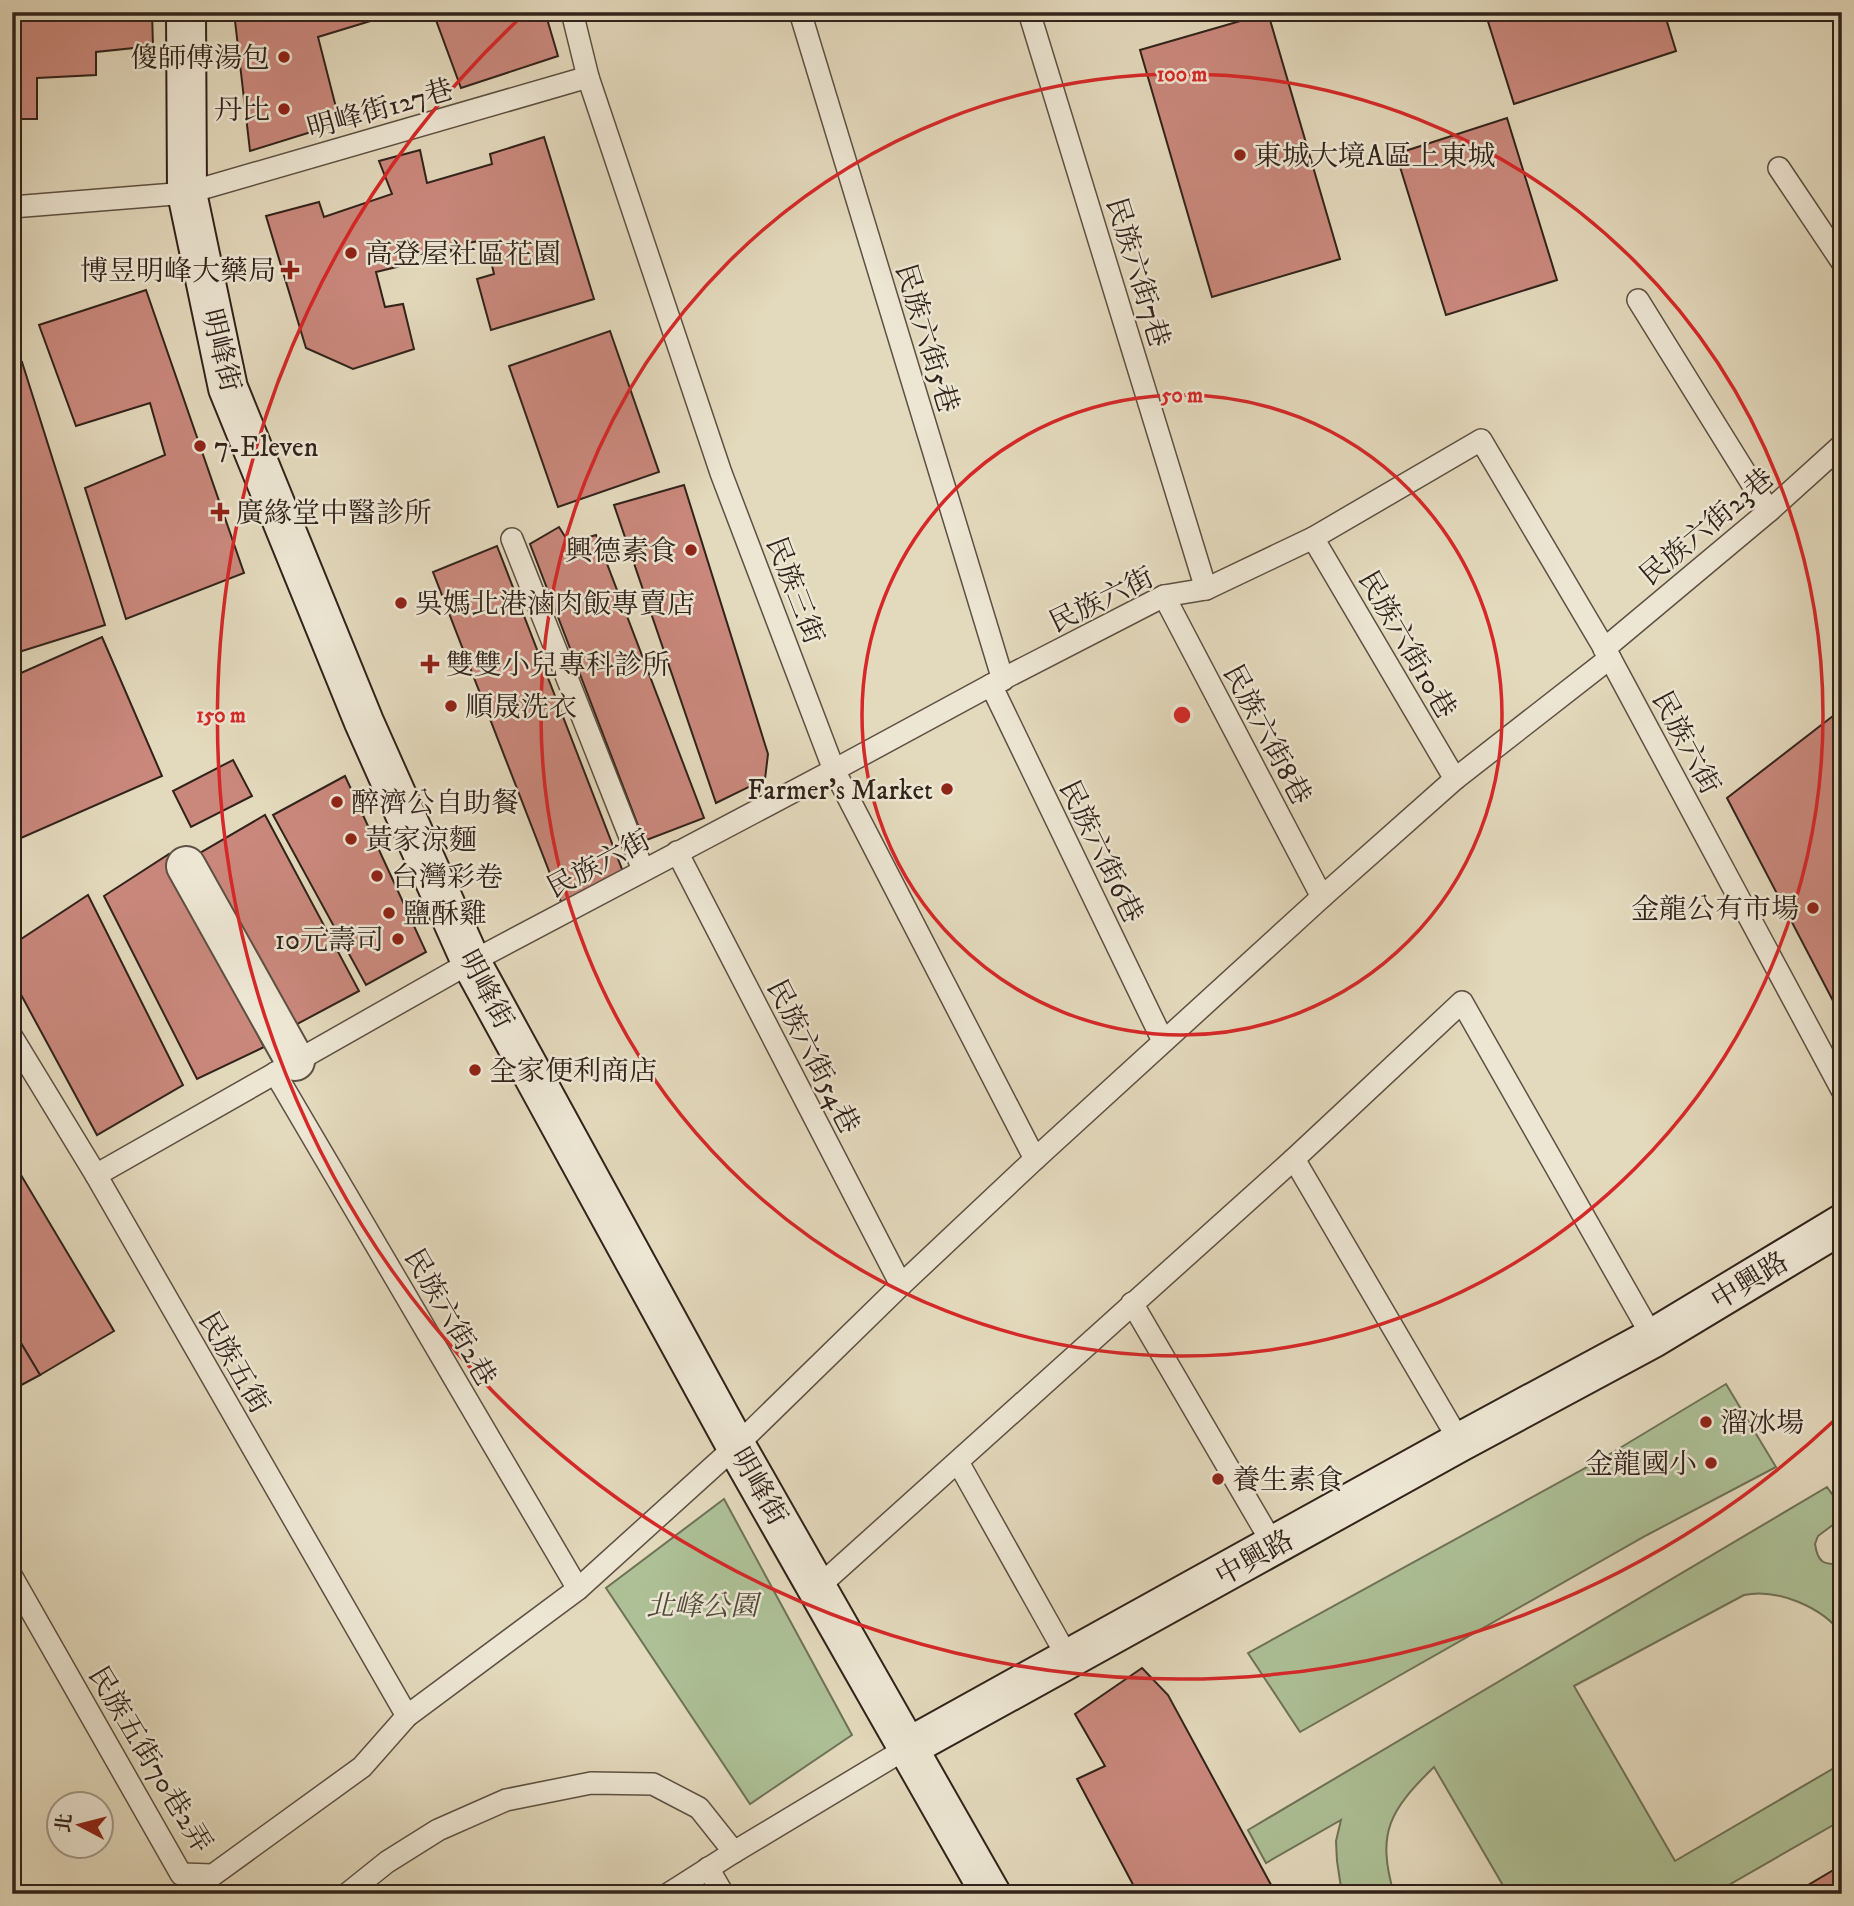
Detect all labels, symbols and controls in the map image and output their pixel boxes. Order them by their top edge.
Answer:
place label: 傻師傅湯包 [130,41,270,76]
marker: 傻師傅湯包 [276,49,292,65]
text: 100 m [1157,62,1207,88]
street label: 明峰街127巷 [303,72,457,147]
place label: 丹比 [214,93,270,128]
marker: 丹比 [276,101,292,117]
place label: 東城大境A區上東城 [1254,139,1496,174]
marker: 東城大境A區上東城 [1232,147,1248,163]
street label: 民族六街7巷 [1098,193,1177,352]
place label: 高登屋社區花園 [365,237,561,272]
marker: 高登屋社區花園 [343,245,359,261]
place label: 博昱明峰大藥局 [80,254,276,289]
street label: 民族六街5巷 [887,260,966,417]
marker: 博昱明峰大藥局 [282,262,298,278]
street label: 明峰街 [193,305,248,395]
text: 50 m [1160,383,1203,409]
place label: 7-Eleven [214,430,319,465]
marker: 7-Eleven [192,438,208,454]
street label: 民族六街23巷 [1633,461,1781,593]
place label: 廣緣堂中醫診所 [236,496,432,531]
marker: 廣緣堂中醫診所 [210,502,230,522]
street label: 民族三街 [758,532,831,649]
place label: 興德素食 [565,534,677,569]
marker: 興德素食 [683,542,699,558]
street label: 民族六街 [1044,560,1160,641]
street label: 民族六街10巷 [1350,564,1463,725]
place label: 吳媽北港滷肉飯專賣店 [415,587,695,622]
marker: 吳媽北港滷肉飯專賣店 [393,595,409,611]
place label: 雙雙小兒專科診所 [446,648,670,683]
marker: 雙雙小兒專科診所 [420,654,440,674]
street label: 民族六街8巷 [1215,658,1318,811]
street label: 民族六街 [1644,685,1727,800]
place label: 順晟洗衣 [465,690,577,725]
marker: 順晟洗衣 [443,698,459,714]
text: 150 m [196,703,246,729]
centre of rings [1170,703,1194,727]
place label: Farmer's Market [747,773,933,808]
street label: 民族六街6巷 [1051,775,1150,929]
marker: Farmer's Market [939,781,955,797]
place label: 醉濟公自助餐 [351,786,519,821]
marker: 醉濟公自助餐 [329,794,345,810]
place label: 黃家涼麵 [365,823,477,858]
street label: 民族六街 [541,823,656,906]
marker: 黃家涼麵 [343,831,359,847]
place label: 台灣彩卷 [391,860,503,895]
marker: 台灣彩卷 [369,868,385,884]
place label: 金龍公有市場 [1631,892,1799,927]
place label: 鹽酥雞 [403,897,487,932]
marker: 金龍公有市場 [1805,900,1821,916]
marker: 鹽酥雞 [381,905,397,921]
place label: 10元壽司 [275,923,384,958]
marker: 10元壽司 [390,931,406,947]
street label: 明峰街 [451,944,521,1035]
street label: 民族六街54巷 [759,974,867,1140]
place label: 全家便利商店 [489,1054,657,1089]
marker: 全家便利商店 [467,1062,483,1078]
street label: 民族六街2巷 [396,1242,503,1393]
street label: 中興路 [1705,1245,1795,1318]
street label: 民族五街 [191,1305,277,1420]
place label: 溜冰場 [1720,1406,1804,1441]
marker: 溜冰場 [1698,1414,1714,1430]
street label: 明峰街 [723,1442,795,1532]
place label: 金龍國小 [1585,1447,1697,1482]
marker: 金龍國小 [1703,1455,1719,1471]
place label: 養生素食 [1232,1463,1344,1498]
marker: 養生素食 [1210,1471,1226,1487]
street label: 中興路 [1210,1523,1300,1594]
park label: 北峰公園 [646,1589,762,1624]
street label: 民族五街70巷2弄 [80,1660,219,1859]
north arrow [46,1790,116,1860]
text: 北 [52,1812,77,1834]

